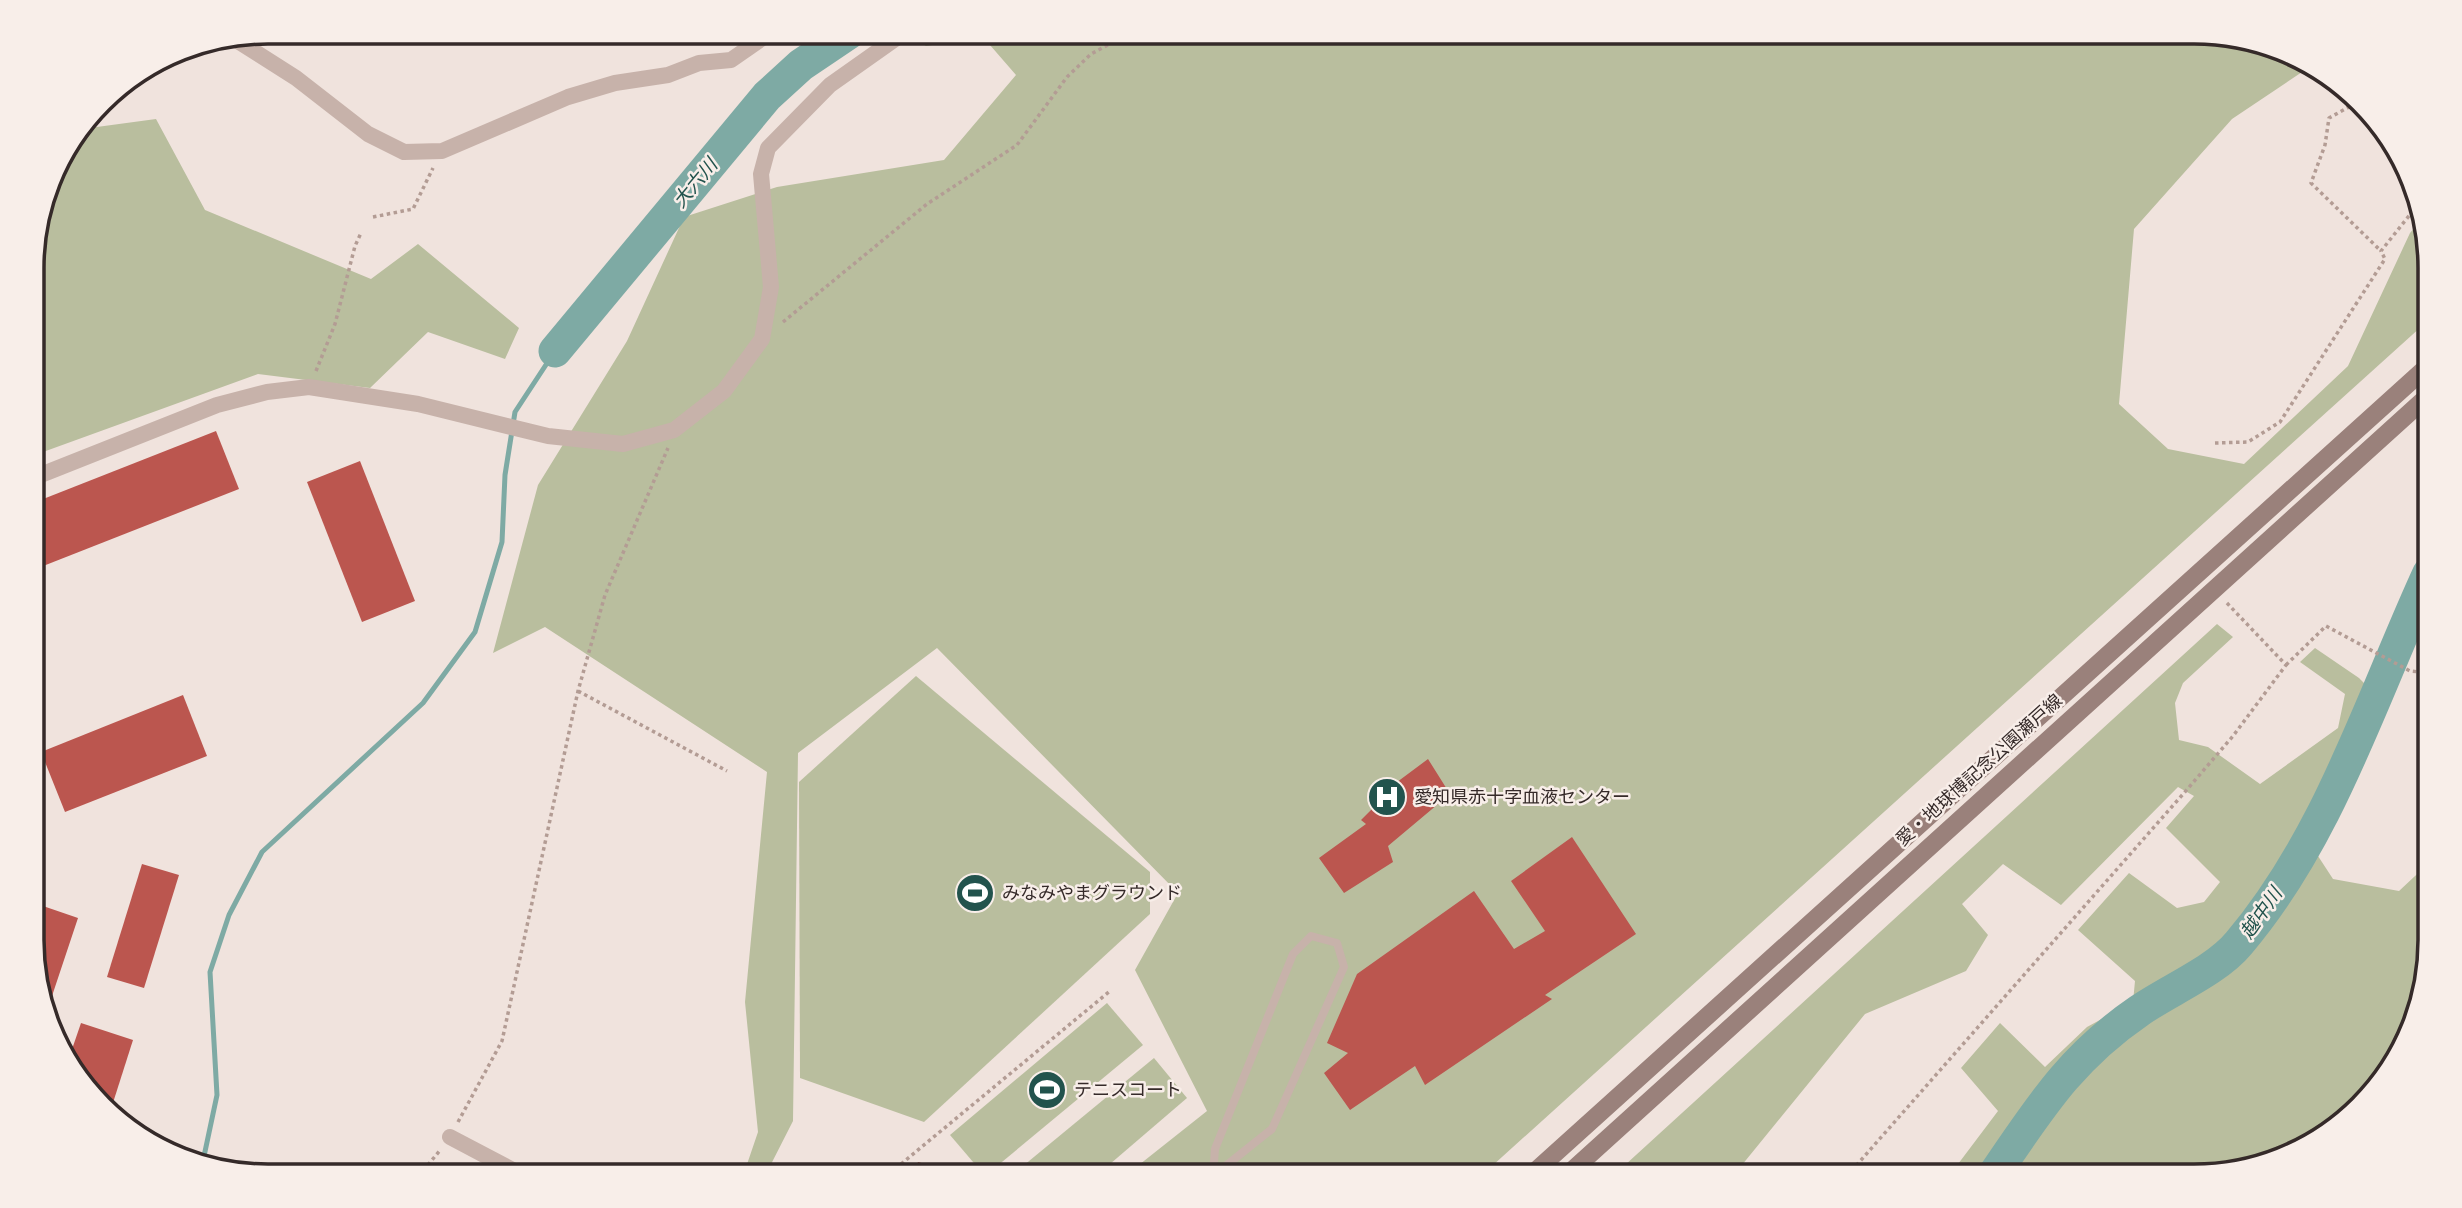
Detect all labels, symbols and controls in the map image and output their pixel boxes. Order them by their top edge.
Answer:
water label: 大六川 [668,152,723,212]
street label: 愛・地球博記念公園瀬戸線 [1891,690,2067,850]
hospital icon: 愛知県赤十字血液センター [1366,776,1408,818]
place label: 愛知県赤十字血液センター [1414,786,1630,808]
sports icon: みなみやまグラウンド [954,872,996,914]
water label: 越中川 [2235,881,2288,943]
place label: みなみやまグラウンド [1002,882,1182,904]
sports icon: テニスコート [1026,1069,1068,1111]
place label: テニスコート [1074,1079,1182,1101]

